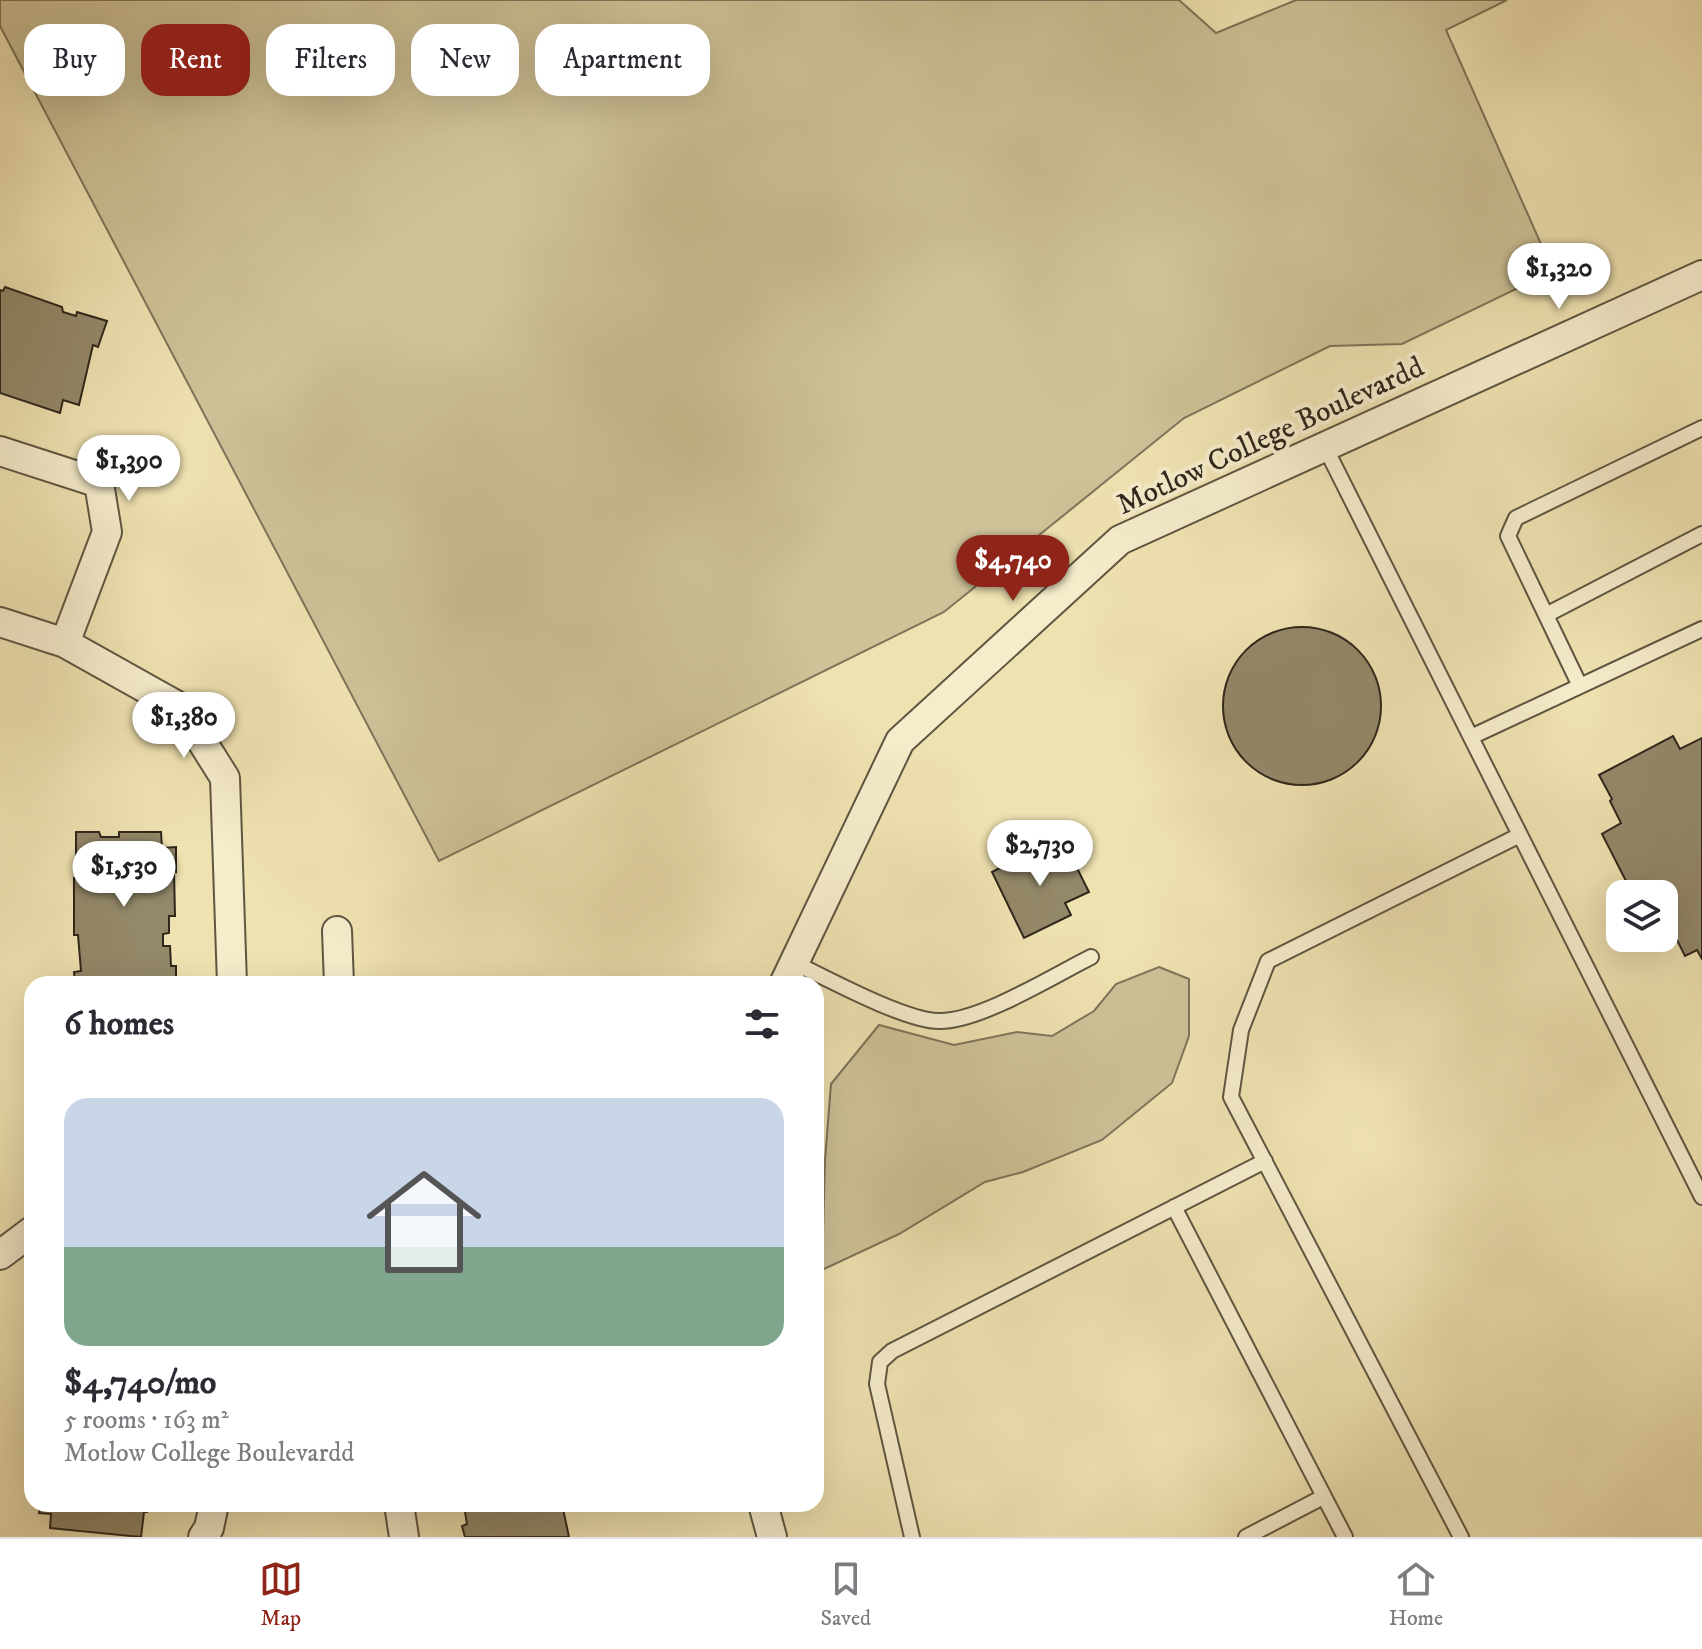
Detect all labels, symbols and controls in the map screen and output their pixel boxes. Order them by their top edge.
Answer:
chip: Buy [24,24,125,96]
chip: Rent [141,24,250,96]
chip: Filters [266,24,395,96]
chip: New [411,24,519,96]
chip: Apartment [535,24,710,96]
pin: $1,320 [1494,243,1624,311]
text: $1,320 [1525,252,1593,285]
street label: Motlow College Boulevardd [1111,349,1430,524]
pin: $1,390 [64,435,194,503]
text: $1,390 [95,444,163,477]
pin: $4,740 [948,535,1078,603]
text: $4,740 [974,544,1052,577]
pin: $1,380 [119,692,249,760]
text: $1,380 [150,701,218,734]
pin: $2,730 [975,820,1105,888]
text: $2,730 [1005,829,1075,862]
pin: $1,530 [59,841,189,909]
text: $1,530 [91,850,157,883]
map controls [1606,880,1678,952]
button: layers [1606,880,1678,952]
icon: filters [740,1002,784,1046]
text: 6 homes [64,1003,174,1045]
icon: home [352,1150,496,1294]
text: $4,740/mo [64,1362,216,1404]
text: 5 rooms · 163 m² [64,1404,229,1437]
text: Motlow College Boulevardd [64,1437,354,1470]
tab: Map [259,1557,303,1632]
tab: Saved [821,1557,871,1632]
tab: Home [1389,1557,1443,1632]

